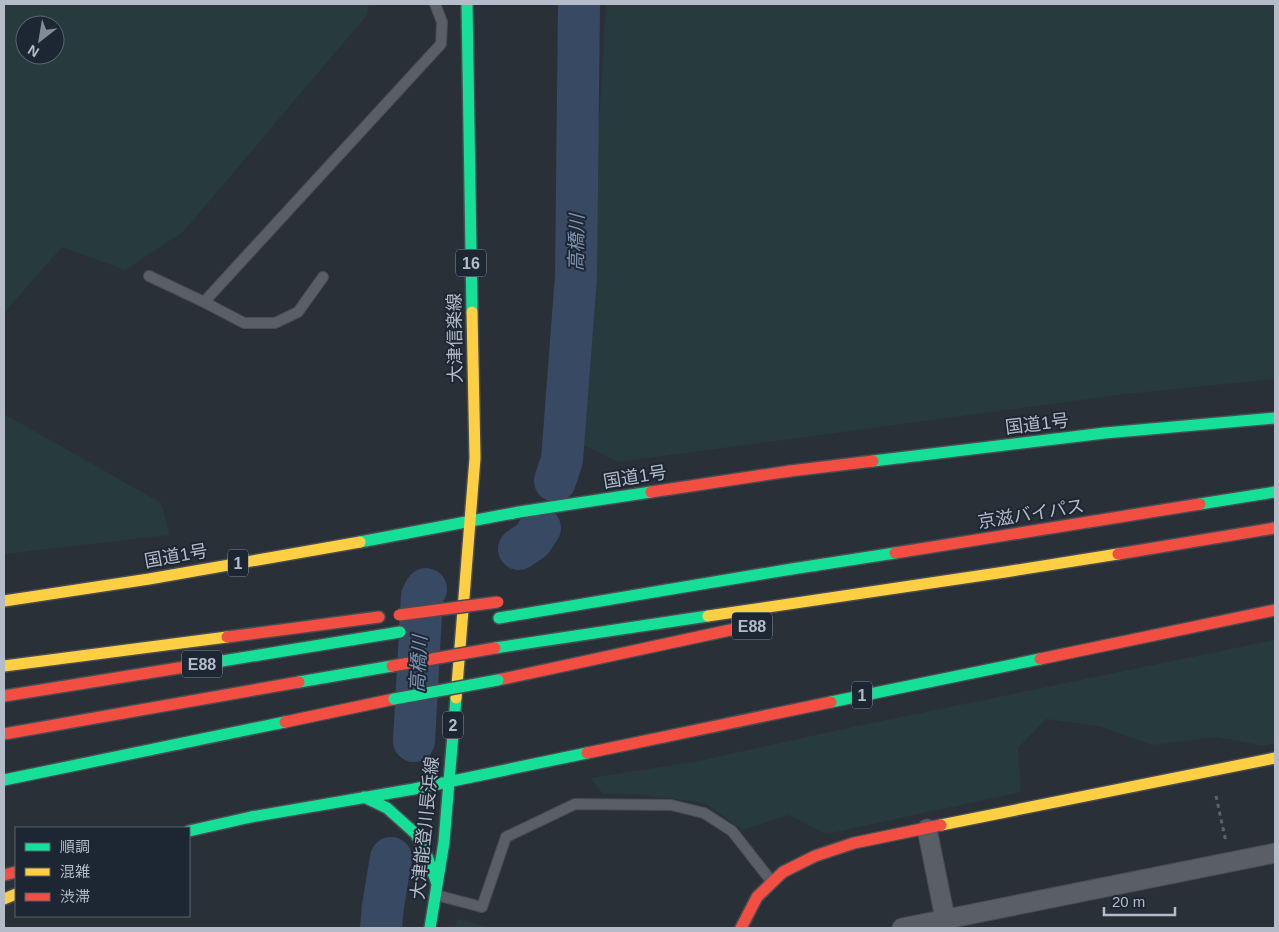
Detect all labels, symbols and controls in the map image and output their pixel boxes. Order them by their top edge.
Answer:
north arrow [15,15,65,65]
text: N [25,42,42,61]
water label: 高橋川 [566,212,588,272]
road number: 16 [456,250,486,276]
street label: 大津信楽線 [444,293,466,383]
street label: 国道1号 [1004,410,1070,438]
street label: 国道1号 [602,462,668,492]
street label: 京滋バイパス [976,496,1086,532]
street label: 国道1号 [143,541,209,571]
road number: 1 [228,550,248,576]
road number: E88 [732,612,772,640]
water label: 高橋川 [407,633,431,693]
road number: E88 [182,651,222,678]
road number: 1 [852,682,872,708]
road number: 2 [443,712,463,738]
street label: 大津能登川長浜線 [408,755,442,901]
legend [15,827,190,917]
text: 順調 [60,838,90,855]
text: 混雑 [60,863,90,880]
scale bar [1104,884,1175,916]
text: 渋滞 [60,888,90,905]
text: 20 m [1112,893,1145,910]

